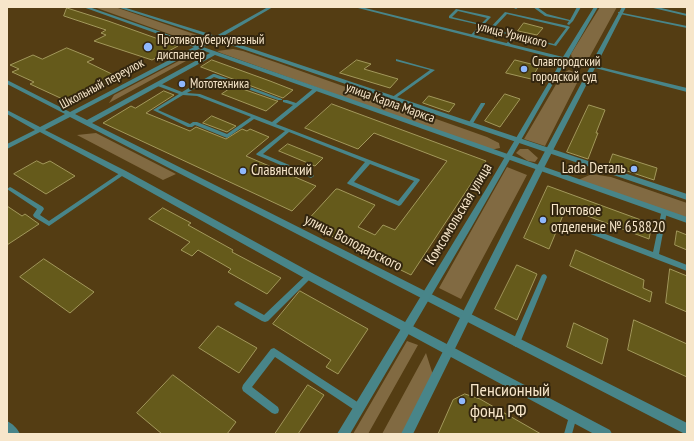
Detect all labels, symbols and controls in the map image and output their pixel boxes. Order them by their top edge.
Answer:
street label: улица Урицкого [475,19,549,51]
place label: Противотуберкулезный диспансер [157,32,265,63]
marker: Противотуберкулезный диспансер [142,41,154,53]
place label: Славгородский городской суд [532,54,601,85]
street label: Школьный переулок [57,55,147,113]
marker: Славгородский городской суд [519,64,529,74]
place label: Мототехника [190,76,249,92]
marker: Мототехника [177,79,187,89]
street label: улица Карла Маркса [343,80,437,126]
street label: Комсомольская улица [422,160,496,268]
place label: Lada Dеталь [562,160,626,178]
place label: Славянский [251,162,312,180]
marker: Lada Dеталь [629,164,639,174]
marker: Славянский [238,166,248,176]
place label: Почтовое отделение № 658820 [551,202,665,237]
street label: улица Володарского [301,211,405,275]
marker: Почтовое отделение № 658820 [538,215,548,225]
place label: Пенсионный фонд РФ [470,380,550,422]
marker: Пенсионный фонд РФ [457,396,467,406]

